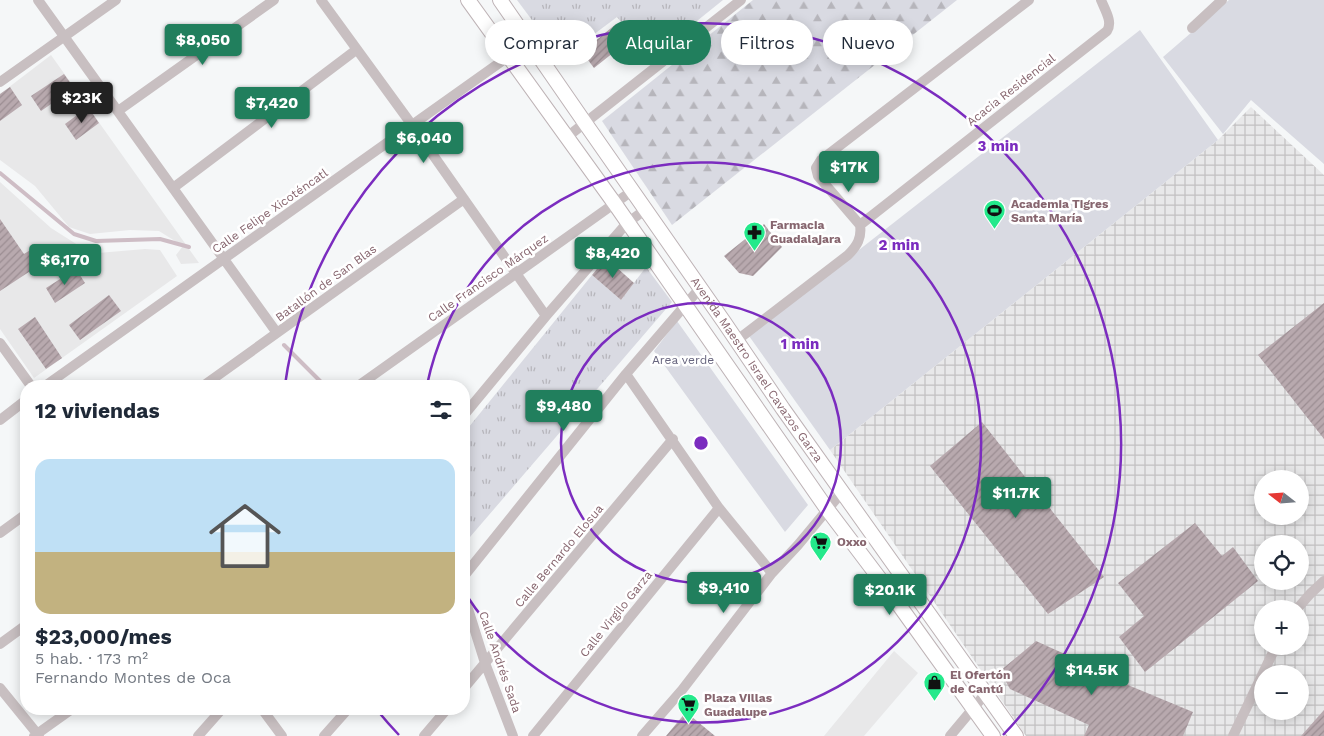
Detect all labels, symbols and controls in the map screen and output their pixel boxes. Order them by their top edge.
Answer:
chip: Comprar [485,20,597,65]
chip: Alquilar [607,20,711,65]
chip: Filtros [721,20,813,65]
chip: Nuevo [823,20,913,65]
pin: $8,050 [162,23,244,66]
text: $8,050 [176,30,230,49]
street label: Acacia Residencial [964,51,1058,129]
pin: $23K [52,82,112,124]
pin: $7,420 [231,86,313,129]
text: $23K [62,88,102,107]
text: $7,420 [246,93,298,112]
pin: $6,040 [383,121,465,164]
text: $6,040 [396,128,452,147]
text: 3 min [978,137,1018,155]
pin: $17K [819,150,879,193]
text: $17K [830,157,868,176]
street label: Calle Felipe Xicoténcatl [210,166,331,256]
place label: Academia Tigres Santa María [1011,197,1109,225]
sports icon: Academia Tigres Santa María [983,199,1007,230]
place label: Farmacia Guadalajara [770,218,841,246]
pharmacy icon: Farmacia Guadalajara [742,220,766,251]
street label: Calle Francisco Márquez [425,231,551,325]
pin: $8,420 [572,236,654,279]
text: 2 min [878,236,920,254]
street label: Batallón de San Blas [273,242,379,324]
text: $8,420 [586,243,640,262]
pin: $6,170 [24,244,106,286]
text: $6,170 [40,250,90,269]
street label: Avenida Maestro Israel Cavazos Garza [688,274,826,465]
text: 1 min [781,335,819,353]
park label: Area verde [652,353,714,367]
pin: $9,480 [523,390,605,432]
icon: filters [427,396,455,424]
text: $9,480 [536,396,592,415]
text: 12 viviendas [35,398,160,423]
centre of rings [692,434,710,452]
north arrow [1254,470,1309,525]
map controls [1254,470,1309,720]
pin: $11.7K [975,476,1057,519]
text: $11.7K [992,483,1040,502]
icon: home [200,491,290,581]
street label: Calle Bernardo Elosua [512,502,606,610]
supermarket icon: Oxxo [809,530,833,561]
place label: Oxxo [837,535,867,549]
button: locate [1254,535,1309,590]
street label: Calle Virgilo Garza [577,568,655,660]
pin: $9,410 [683,572,765,614]
pin: $20.1K [849,574,931,616]
text: $9,410 [698,578,750,597]
text: $20.1K [865,580,915,599]
button: + [1254,600,1309,655]
street label: Calle Andrés Sada [476,609,524,715]
text: $23,000/mes [35,624,172,649]
text: 5 hab. · 173 m² [35,649,148,668]
pin: $14.5K [1051,654,1133,696]
text: $14.5K [1066,660,1118,679]
button: − [1254,665,1309,720]
text: Fernando Montes de Oca [35,668,231,687]
place label: El Ofertón de Cantú [950,668,1010,696]
shop icon: El Ofertón de Cantú [922,670,946,701]
place label: Plaza Villas Guadalupe [704,691,773,719]
supermarket icon: Plaza Villas Guadalupe [676,693,700,724]

